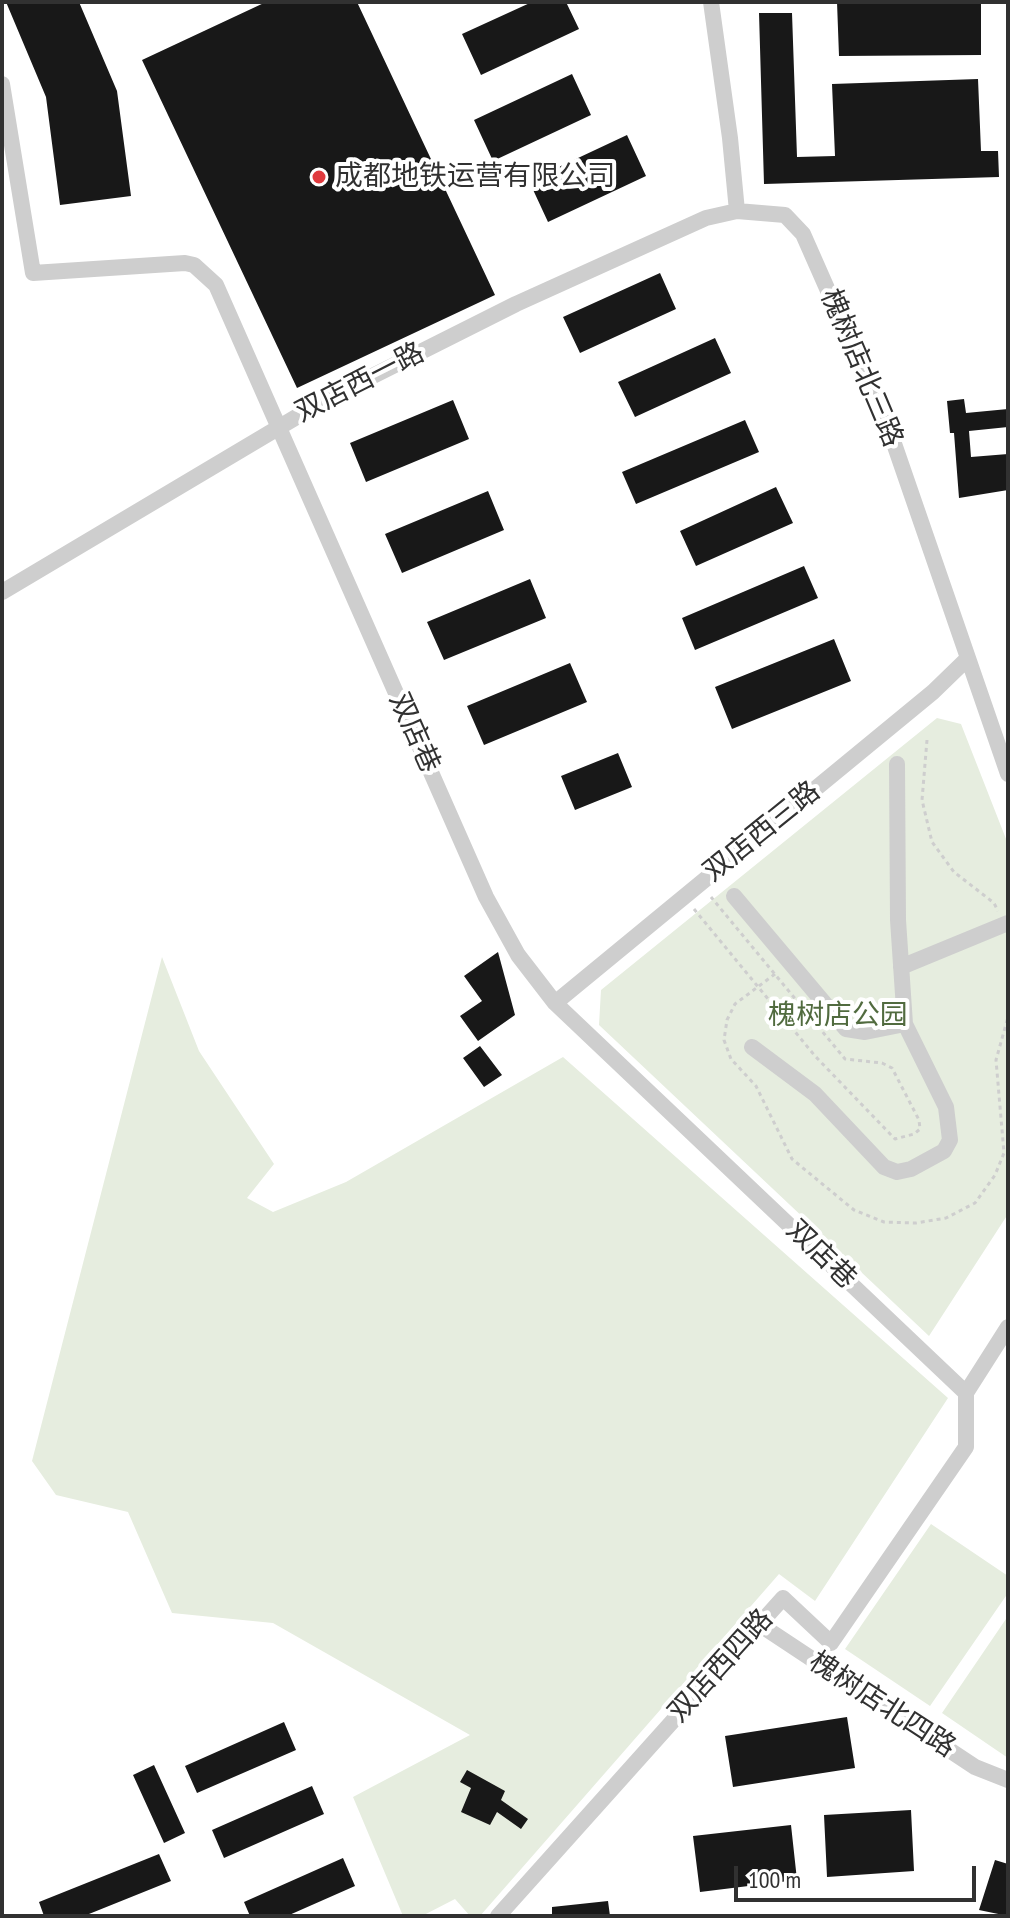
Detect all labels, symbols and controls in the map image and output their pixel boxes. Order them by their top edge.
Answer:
place label: 成都地铁运营有限公司 [335,160,615,194]
marker: 成都地铁运营有限公司 [310,168,328,186]
street label: 槐树店北三路 [813,284,909,452]
street label: 双店西一路 [290,336,430,430]
street label: 双店巷 [382,688,446,778]
street label: 双店西三路 [697,775,827,889]
park label: 槐树店公园 [768,999,908,1033]
street label: 双店巷 [779,1214,863,1296]
street label: 双店西四路 [662,1603,780,1729]
street label: 槐树店北四路 [802,1645,962,1765]
scale bar [738,1850,980,1900]
text: 100 m [748,1864,801,1895]

